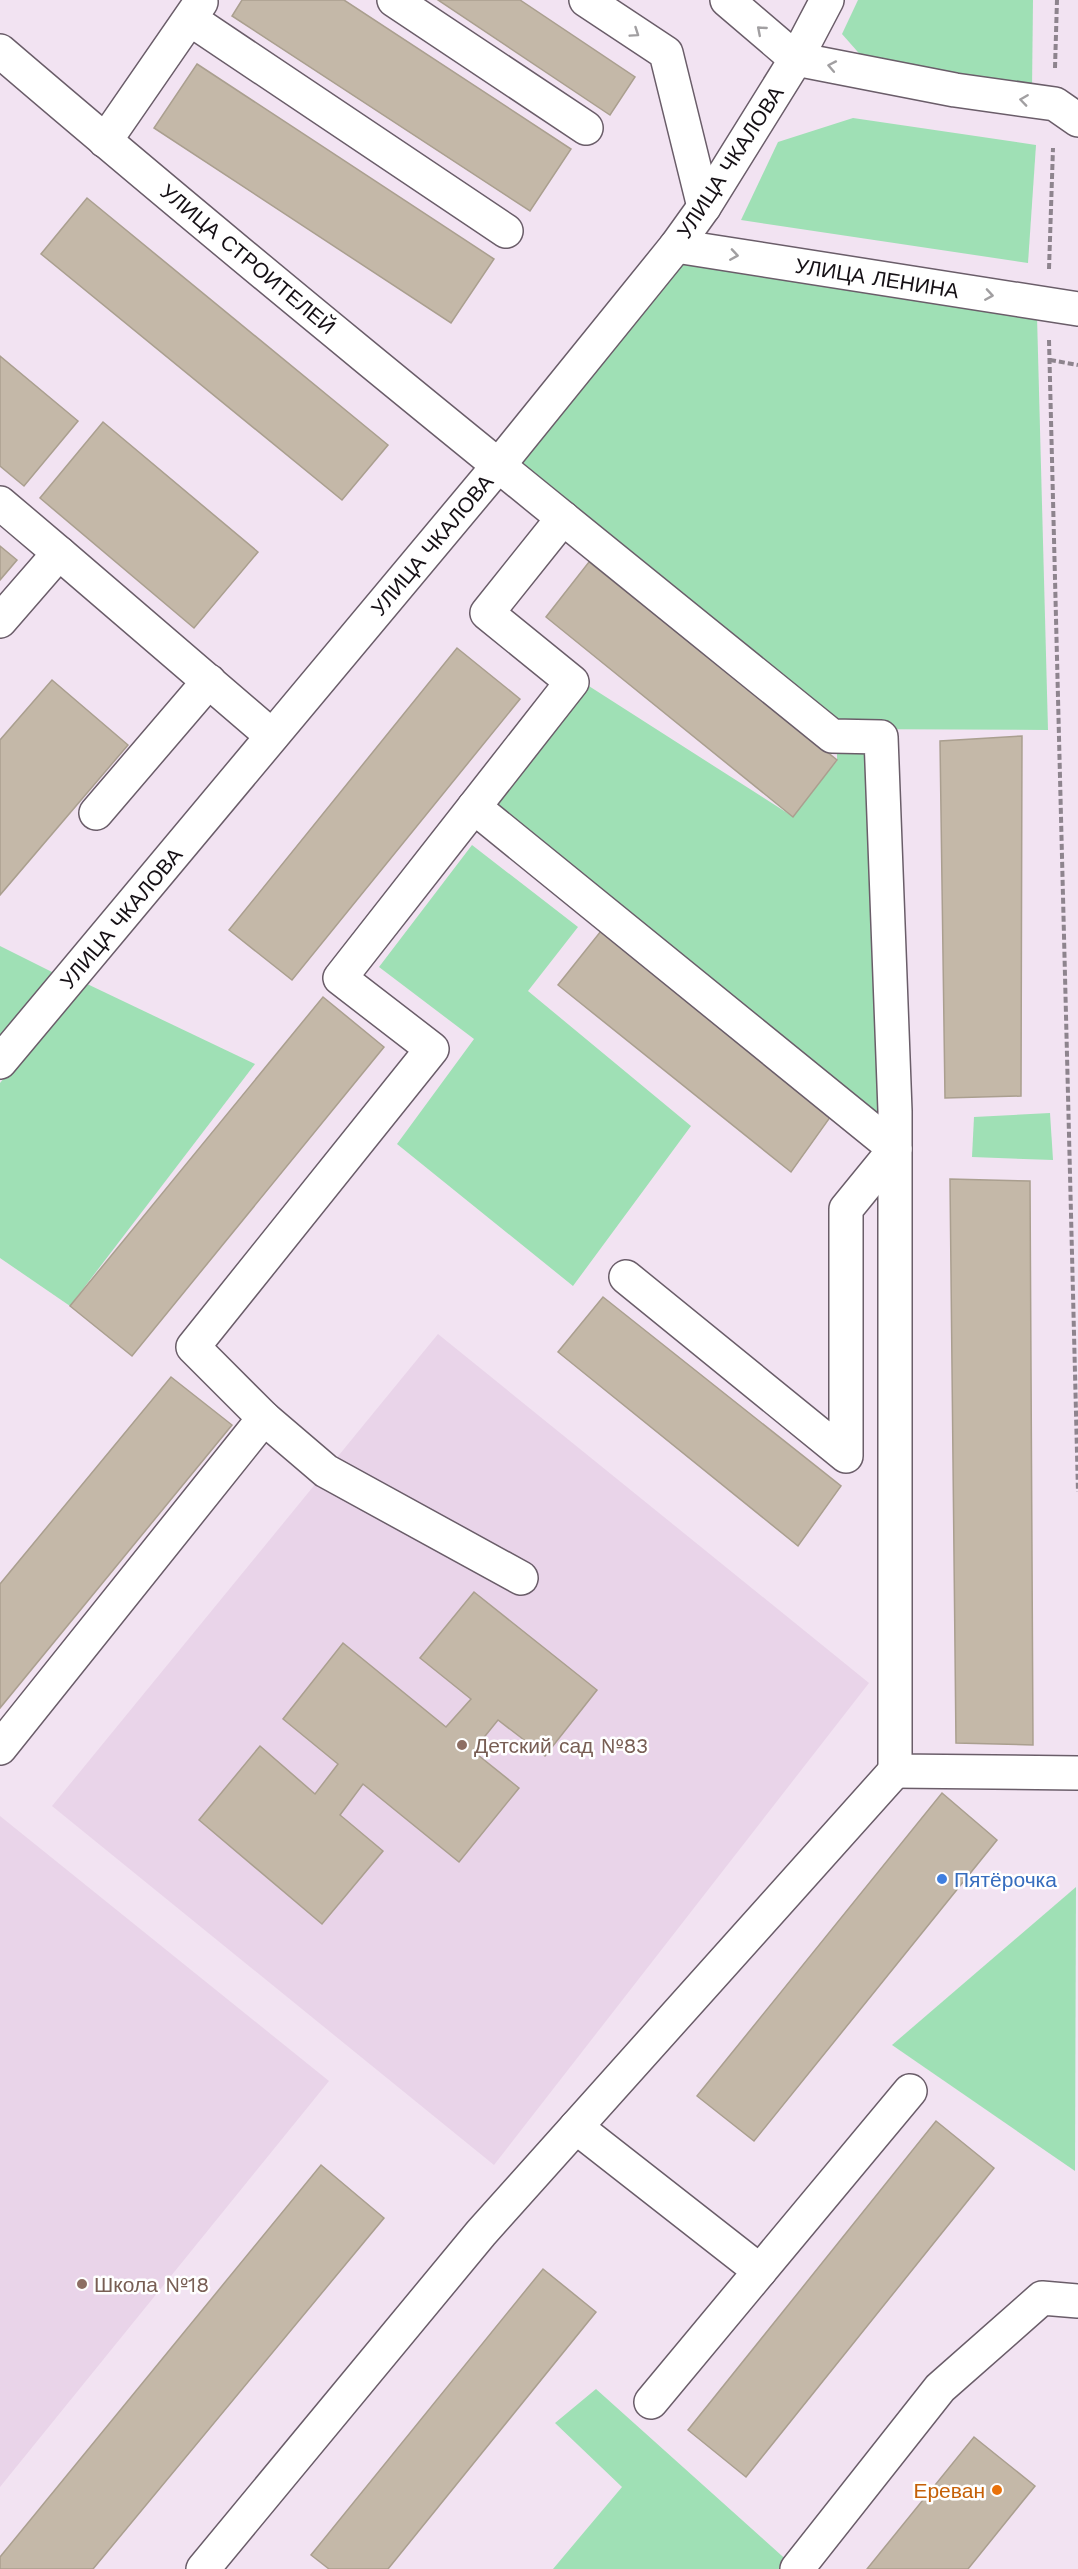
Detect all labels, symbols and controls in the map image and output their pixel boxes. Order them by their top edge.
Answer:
one-way arrow [629,25,639,37]
one-way arrow [757,26,768,37]
one-way arrow [828,60,838,73]
street label: УЛИЦА ЧКАЛОВА [671,81,789,243]
one-way arrow [1020,94,1030,107]
street label: УЛИЦА СТРОИТЕЛЕЙ [156,179,340,339]
one-way arrow [729,248,739,261]
street label: УЛИЦА ЛЕНИНА [793,253,961,303]
one-way arrow [984,289,993,301]
street label: УЛИЦА ЧКАЛОВА [366,469,498,621]
street label: УЛИЦА ЧКАЛОВА [55,842,187,994]
place label: Детский сад №83 [474,1733,648,1758]
marker: Детский сад №83 [455,1738,469,1752]
place label: Пятёрочка [954,1867,1057,1892]
marker: Пятёрочка [935,1872,949,1886]
place label: Школа №18 [94,2272,209,2297]
marker: Школа №18 [75,2277,89,2291]
place label: Ереван [913,2478,985,2503]
marker: Ереван [990,2483,1004,2497]

